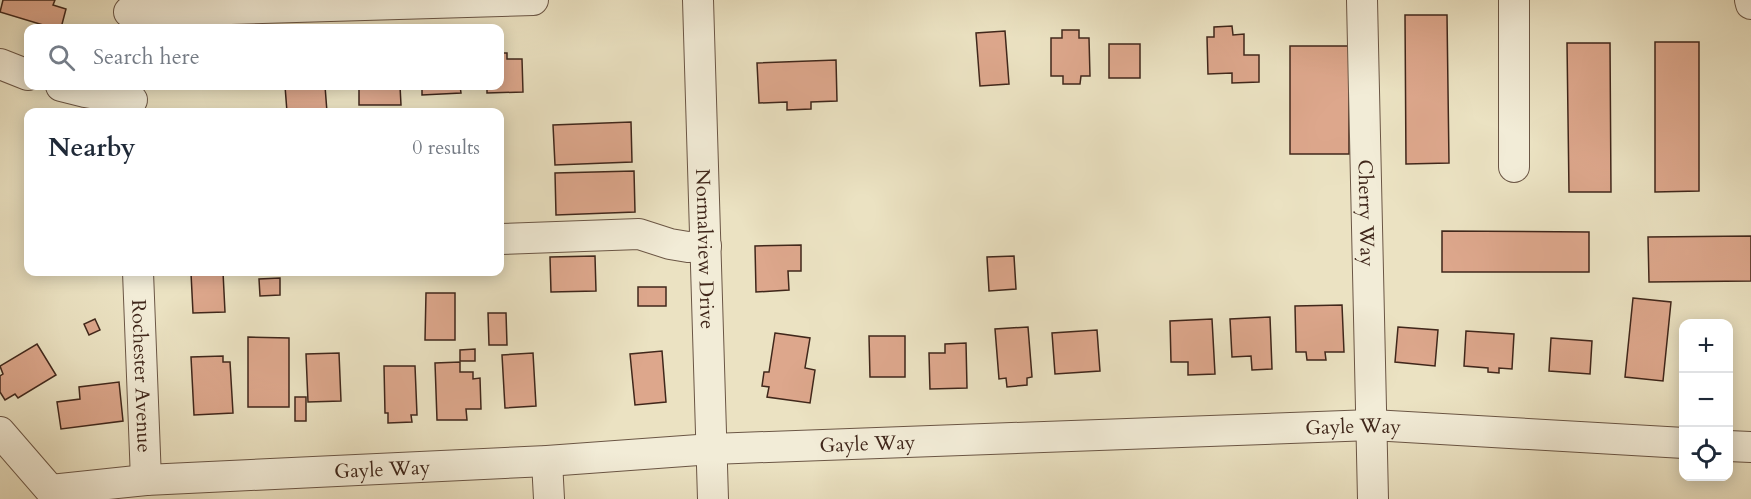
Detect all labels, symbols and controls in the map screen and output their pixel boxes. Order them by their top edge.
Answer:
search box [24,24,504,90]
icon: search [45,41,78,74]
text: Search here [93,42,200,72]
text: Nearby [48,130,136,165]
text: 0 results [412,134,480,161]
street label: Cherry Way [1352,159,1381,267]
street label: Normalview Drive [689,168,721,330]
street label: Rochester Avenue [125,299,158,453]
map controls [1679,319,1733,481]
button: + [1679,319,1733,373]
button: − [1679,373,1733,427]
street label: Gayle Way [1305,412,1402,441]
button: locate [1679,427,1733,481]
street label: Gayle Way [819,429,916,459]
street label: Gayle Way [334,454,431,485]

